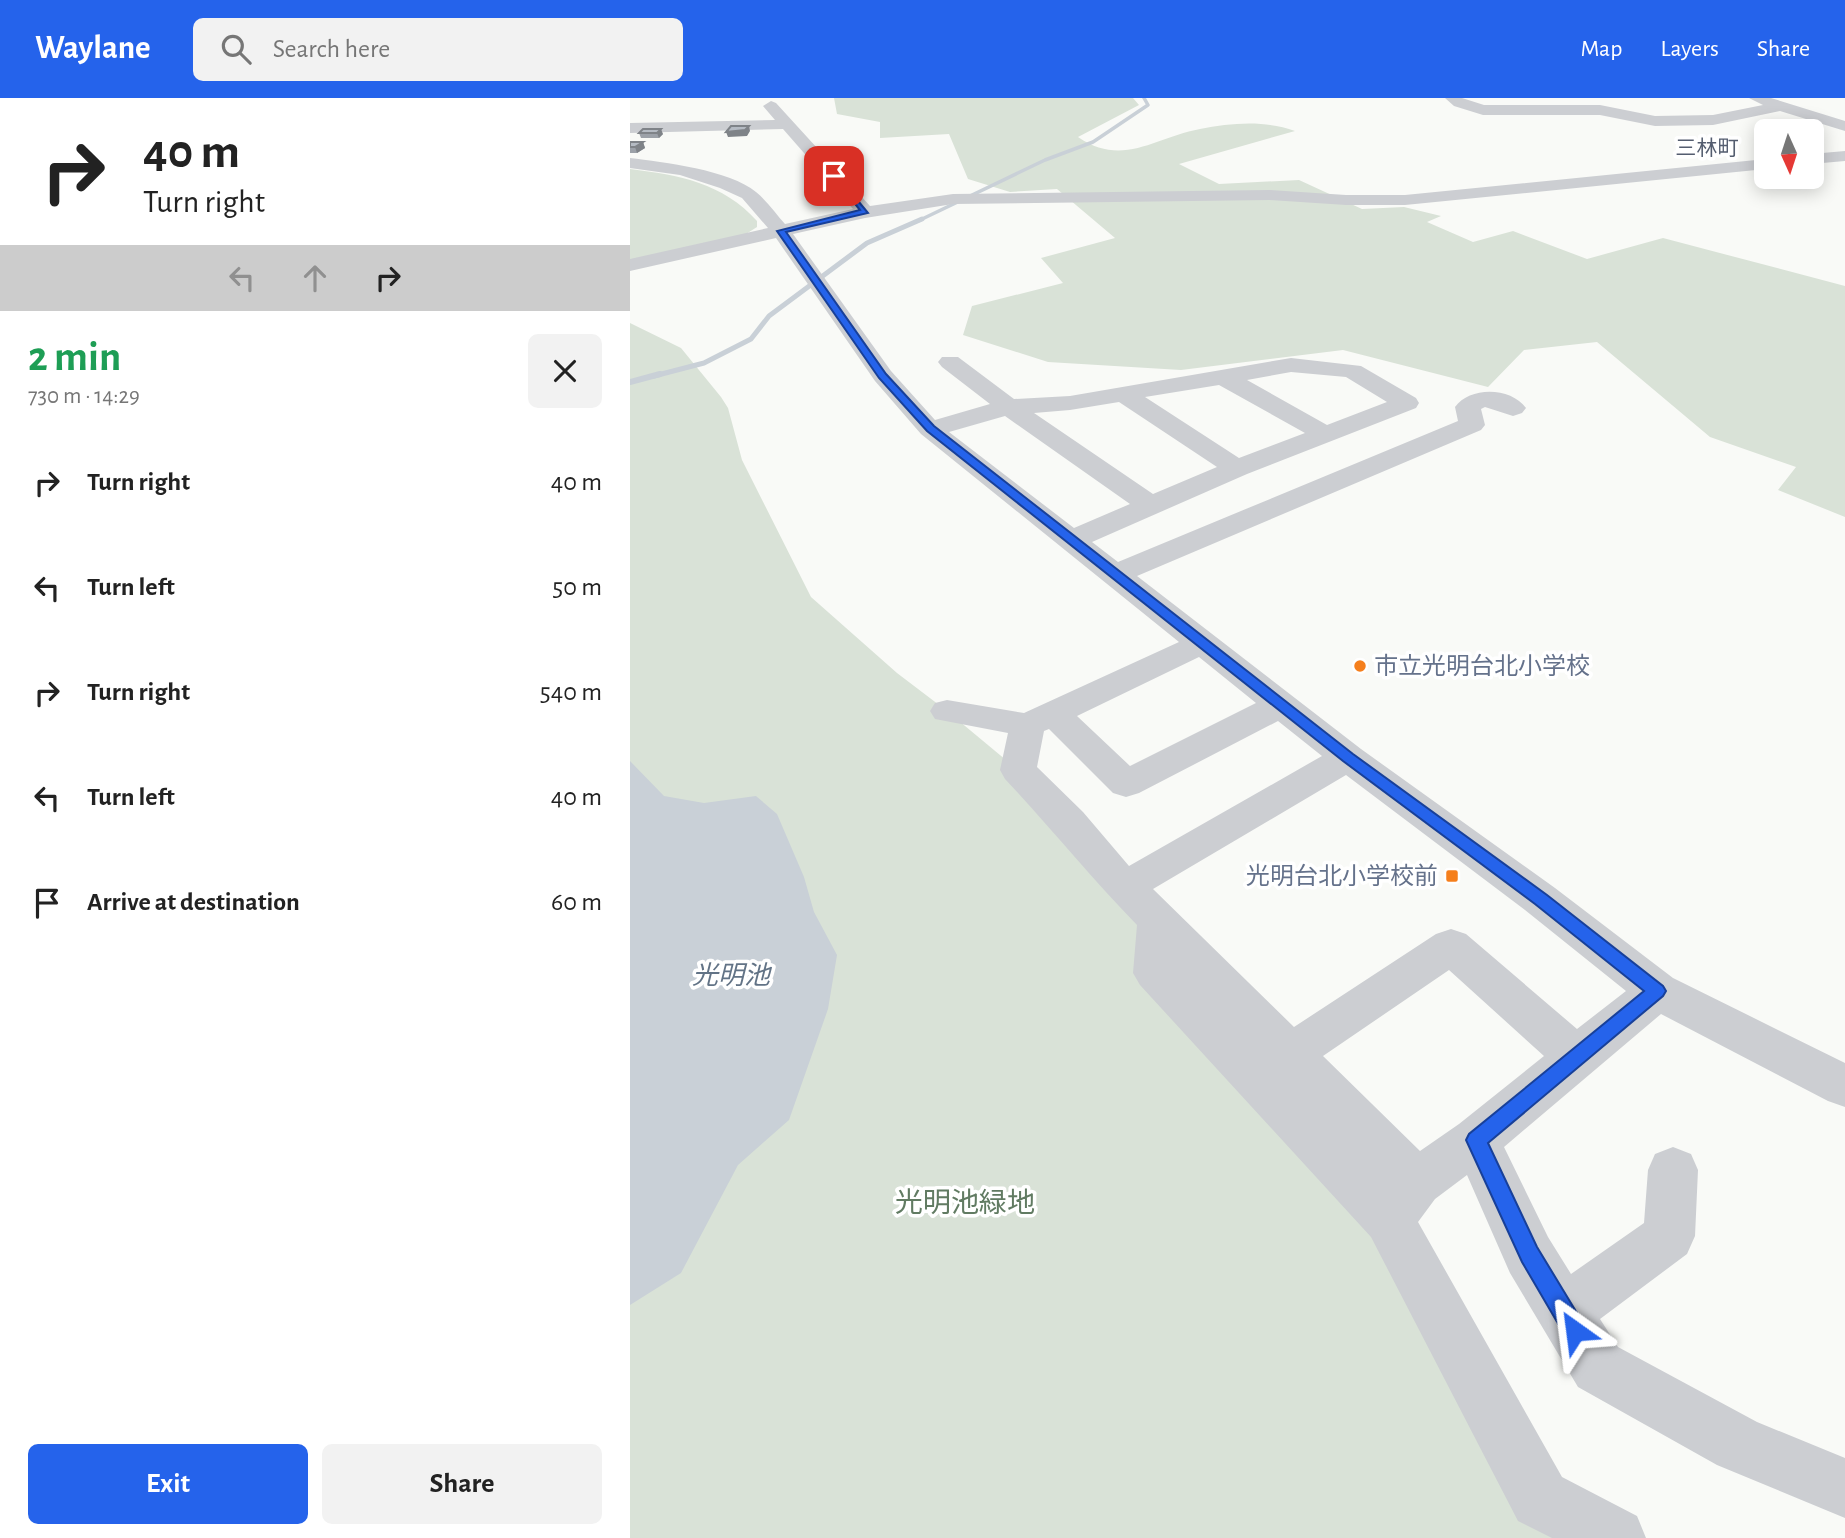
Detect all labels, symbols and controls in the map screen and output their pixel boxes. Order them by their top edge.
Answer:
search box [193,18,683,81]
icon: search [217,30,255,68]
text: Waylane [35,32,151,65]
text: Search here [273,36,390,62]
text: Map [1580,37,1622,61]
text: Layers [1660,37,1719,61]
text: Share [1757,37,1810,61]
north arrow [1754,119,1824,189]
map controls [1754,119,1824,189]
icon: right [28,126,119,217]
text: 40 m [143,128,240,177]
district label: 三林町 [1676,137,1739,159]
pin [804,146,864,206]
icon: arrive [815,157,853,195]
text: Turn right [143,186,265,218]
icon: left [223,259,261,297]
icon: ahead [296,259,334,297]
icon: right [369,259,407,297]
button: close [528,334,602,408]
text: 2 min [28,336,121,378]
text: 730 m · 14:29 [28,385,140,408]
icon: right [28,464,66,502]
text: Turn right [87,469,190,495]
text: 40 m [551,469,602,495]
icon: left [28,569,66,607]
text: Turn left [87,574,175,600]
text: 50 m [552,574,602,600]
place label: 市立光明台北小学校 [1374,653,1590,679]
marker: 市立光明台北小学校 [1352,658,1368,674]
icon: right [28,674,66,712]
text: Turn right [87,679,190,705]
text: 540 m [540,679,602,705]
icon: left [28,779,66,817]
text: Turn left [87,784,175,810]
text: 40 m [551,784,602,810]
place label: 光明台北小学校前 [1246,863,1438,889]
marker: 光明台北小学校前 [1444,868,1460,884]
icon: arrive [28,884,66,922]
text: Arrive at destination [87,889,300,915]
text: 60 m [551,889,602,915]
water label: 光明池 [692,962,773,989]
park label: 光明池緑地 [895,1188,1035,1218]
position arrow [1538,1294,1612,1368]
button: Exit [28,1444,308,1524]
button: Share [322,1444,602,1524]

